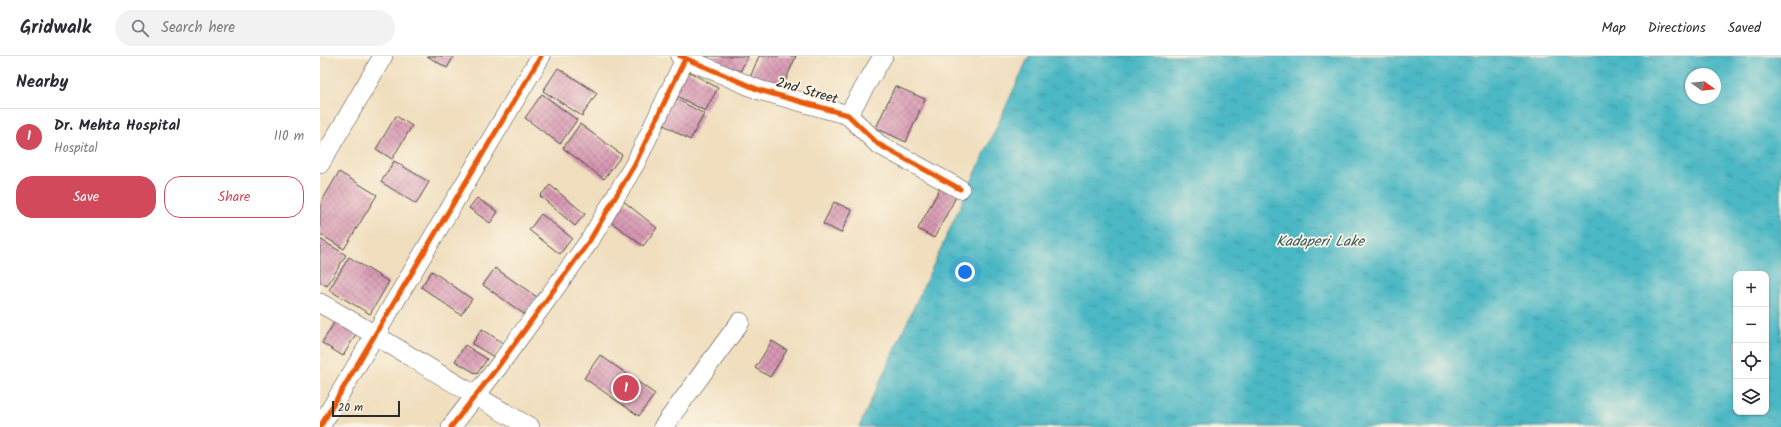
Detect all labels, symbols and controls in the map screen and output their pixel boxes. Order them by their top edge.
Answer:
search box [115,10,395,46]
text: Gridwalk [20,13,91,43]
text: Search here [161,16,235,40]
icon: search [129,17,151,39]
text: Map [1601,17,1626,39]
text: Directions [1648,17,1706,39]
text: Saved [1728,17,1761,39]
north arrow [1685,68,1721,104]
text: Nearby [16,69,68,96]
street label: 2nd Street [773,72,841,111]
text: Dr. Mehta Hospital [54,114,180,138]
text: 1 [27,126,31,147]
text: 110 m [274,126,304,147]
text: Hospital [54,138,98,159]
button: Save [16,176,156,218]
button: Share [164,176,304,218]
water label: Kadaperi Lake [1276,230,1365,254]
your location [955,262,975,282]
map controls [1733,271,1769,415]
button: + [1733,271,1769,307]
button: − [1733,307,1769,343]
button: locate [1733,343,1769,379]
pin: 1 [613,373,639,403]
button: layers [1733,379,1769,415]
scale bar [332,399,400,418]
text: 20 m [338,399,363,417]

